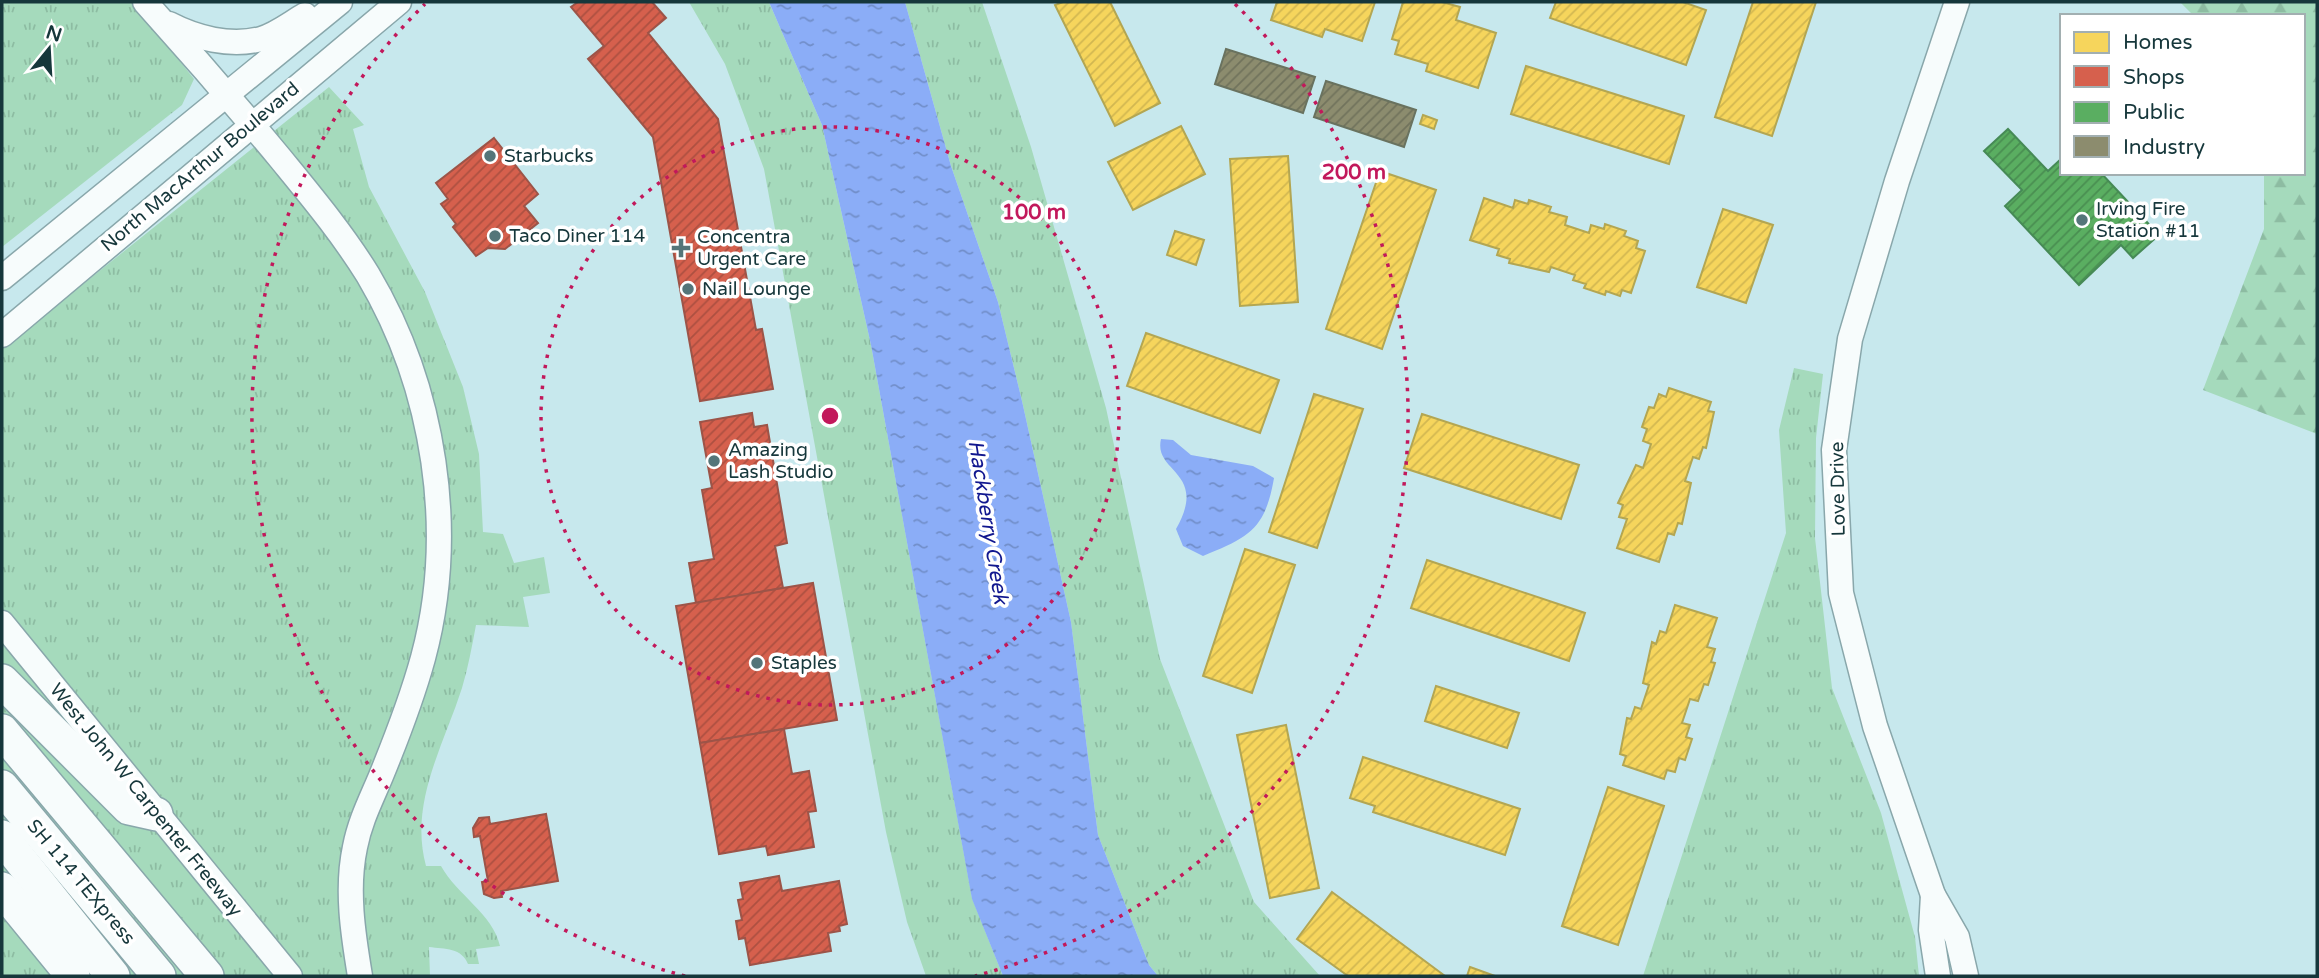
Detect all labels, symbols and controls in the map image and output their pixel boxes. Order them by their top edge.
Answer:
north arrow [14,14,84,84]
legend [2060,14,2305,175]
text: N [43,21,65,47]
text: Homes [2123,30,2193,55]
text: Shops [2123,65,2185,90]
street label: North MacArthur Boulevard [96,78,304,256]
text: Public [2123,100,2185,125]
text: Industry [2123,135,2205,160]
place label: Starbucks [504,145,594,167]
marker: Starbucks [482,148,498,164]
text: 200 m [1322,160,1386,185]
place label: Irving Fire Station #11 [2096,198,2201,242]
text: 100 m [1002,200,1066,225]
marker: Irving Fire Station #11 [2074,212,2090,228]
place label: Taco Diner 114 [509,225,645,247]
place label: Concentra Urgent Care [697,226,806,270]
marker: Taco Diner 114 [487,228,503,244]
marker: Concentra Urgent Care [671,238,691,258]
place label: Nail Lounge [702,278,811,300]
marker: Nail Lounge [680,281,696,297]
centre of rings [818,404,842,428]
water label: Hackberry Creek [963,438,1014,607]
place label: Amazing Lash Studio [728,439,834,483]
street label: Love Drive [1826,441,1850,537]
marker: Amazing Lash Studio [706,453,722,469]
place label: Staples [771,652,837,674]
marker: Staples [749,655,765,671]
street label: West John W Carpenter Freeway [45,679,247,921]
street label: SH 114 TEXpress [22,815,140,949]

